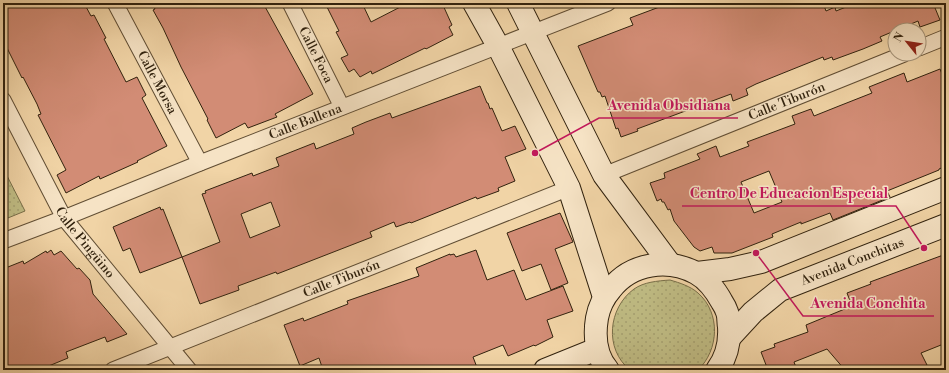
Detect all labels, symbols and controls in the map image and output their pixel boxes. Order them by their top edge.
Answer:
north arrow [887,22,927,62]
street label: Calle Foca [295,24,337,86]
text: N [891,30,908,45]
street label: Calle Morsa [134,48,181,117]
street label: Calle Tiburón [746,79,828,124]
callout: Avenida Obsidiana [599,92,738,118]
text: Avenida Obsidiana [606,97,731,115]
street label: Calle Ballena [267,100,344,143]
callout: Centro De Educacion Especial [682,180,896,206]
text: Centro De Educacion Especial [690,185,889,203]
street label: Calle Pingüino [52,204,118,282]
street label: Avenida Conchitas [798,234,907,289]
street label: Calle Tiburón [301,256,382,301]
callout: Avenida Conchita [803,290,934,316]
text: Avenida Conchita [809,295,926,313]

